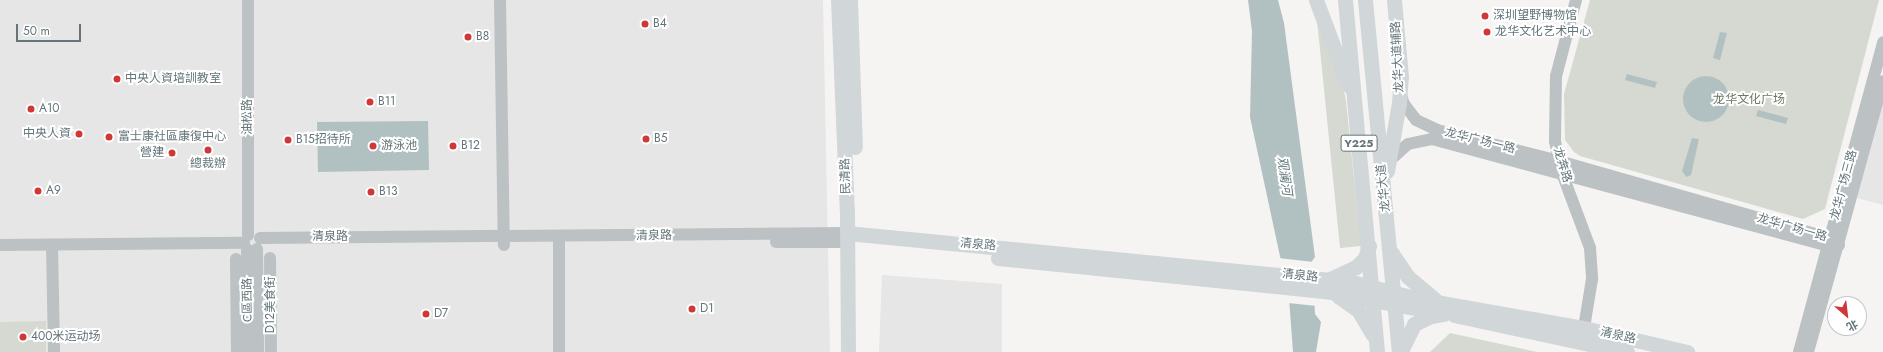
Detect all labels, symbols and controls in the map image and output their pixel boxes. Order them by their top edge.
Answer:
place label: 深圳望野博物馆 [1493,9,1577,23]
marker: 深圳望野博物馆 [1480,11,1490,21]
scale bar [18,16,83,42]
place label: B4 [653,17,667,31]
marker: B4 [640,19,650,29]
street label: 龙华大道辅路 [1389,21,1407,93]
text: 50 m [23,22,50,40]
place label: 龙华文化艺术中心 [1495,25,1591,39]
marker: 龙华文化艺术中心 [1482,27,1492,37]
place label: B8 [476,30,489,44]
marker: B8 [463,32,473,42]
place label: 中央人資培訓教室 [125,72,221,86]
marker: 中央人資培訓教室 [112,74,122,84]
park label: 龙华文化广场 [1713,93,1785,107]
place label: B11 [378,95,395,109]
marker: B11 [365,97,375,107]
street label: 油松路 [241,99,255,135]
place label: A10 [39,102,60,116]
marker: A10 [26,104,36,114]
street label: 龙华广场一路 [1443,125,1517,157]
place label: 中央人資 [23,127,71,141]
marker: 中央人資 [74,129,84,139]
place label: 富士康社區康復中心 [118,130,226,144]
marker: 富士康社區康復中心 [103,131,115,143]
place label: B5 [654,132,667,146]
place label: B15招待所 [296,133,351,147]
marker: B5 [641,134,651,144]
road number: Y225 [1340,134,1378,152]
marker: B15招待所 [283,135,293,145]
place label: 游泳池 [381,139,417,153]
place label: B12 [461,139,480,153]
marker: 游泳池 [368,141,378,151]
marker: B12 [448,141,458,151]
marker: 總裁辦 [203,145,213,155]
place label: 營建 [140,146,164,160]
street label: 龙奔路 [1550,146,1574,184]
marker: 營建 [167,148,177,158]
street label: 龙华广场三路 [1828,148,1860,222]
water label: 观澜河 [1274,156,1294,196]
place label: 總裁辦 [190,157,226,171]
street label: 民清路 [838,158,854,194]
street label: 龙华大道 [1374,163,1394,213]
place label: A9 [46,184,61,198]
place label: B13 [379,185,398,199]
marker: A9 [33,186,43,196]
marker: B13 [366,187,376,197]
street label: 龙华广场一路 [1755,211,1829,245]
street label: 清泉路 [636,228,672,244]
street label: 清泉路 [312,230,348,244]
street label: 清泉路 [959,236,997,254]
street label: 清泉路 [1281,267,1319,285]
street label: D12美食街 [264,277,278,333]
street label: C區西路 [240,278,256,322]
north arrow [1827,296,1867,336]
place label: D1 [700,302,714,316]
marker: D1 [687,304,697,314]
place label: D7 [434,307,448,321]
marker: D7 [421,309,431,319]
text: 北 [1844,316,1861,335]
street label: 清泉路 [1599,325,1637,347]
place label: 400米运动场 [31,330,100,344]
marker: 400米运动场 [18,332,28,342]

